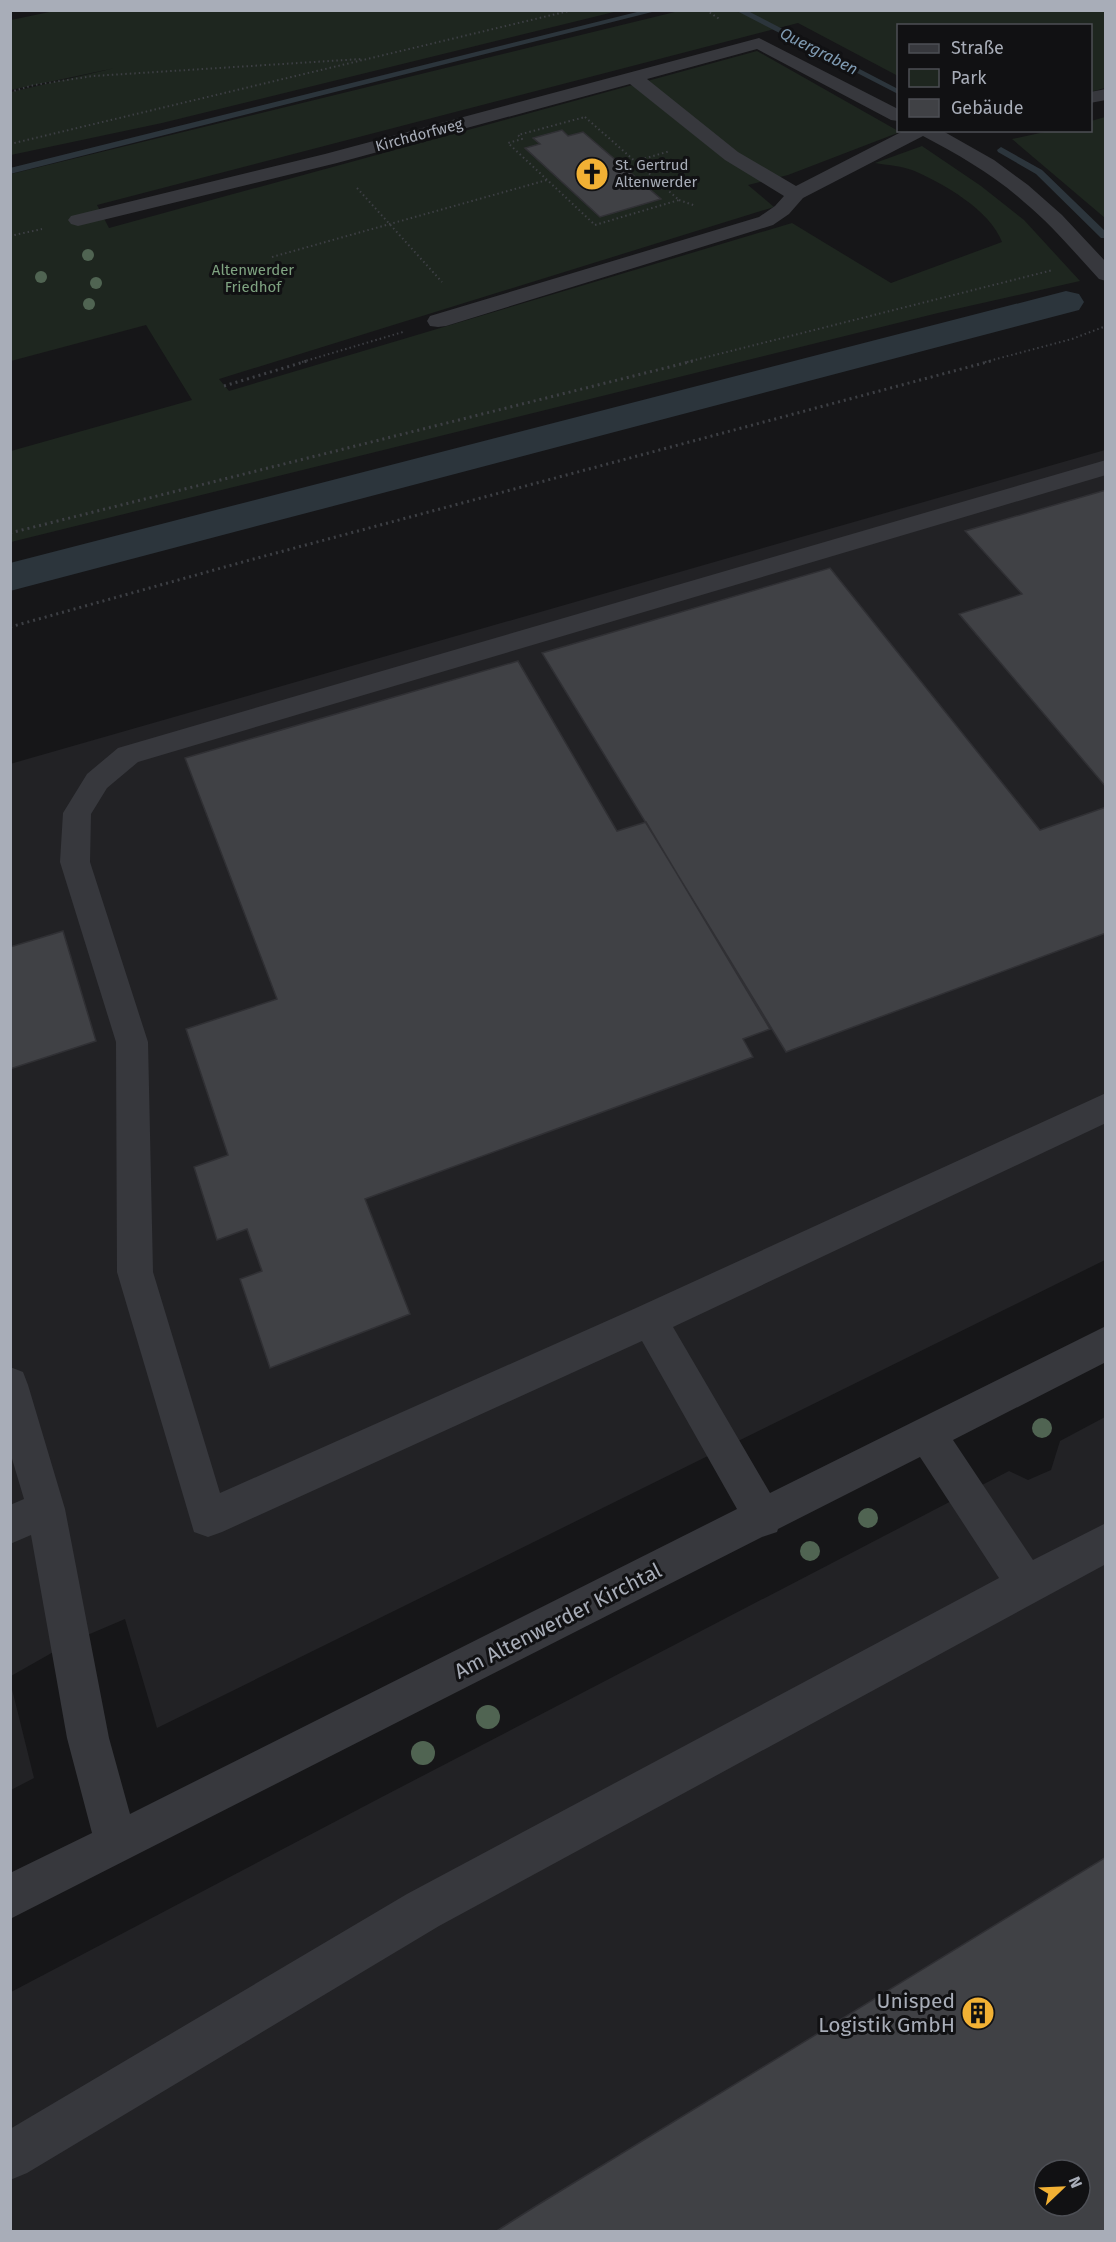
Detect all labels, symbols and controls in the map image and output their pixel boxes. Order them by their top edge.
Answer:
water label: Quergraben [777,23,861,79]
legend [897,24,1092,132]
text: Straße [951,37,1004,59]
text: Park [951,67,987,89]
text: Gebäude [951,97,1024,119]
street label: Kirchdorfweg [373,115,465,155]
church icon: St. Gertrud Altenwerder [574,156,610,192]
place label: St. Gertrud Altenwerder [615,156,698,191]
park label: Altenwerder Friedhof [212,261,294,296]
street label: Am Altenwerder Kirchtal [450,1557,666,1685]
place label: Unisped Logistik GmbH [818,1988,955,2038]
building icon: Unisped Logistik GmbH [960,1995,996,2031]
north arrow [1032,2158,1092,2218]
text: N [1065,2174,1086,2191]

